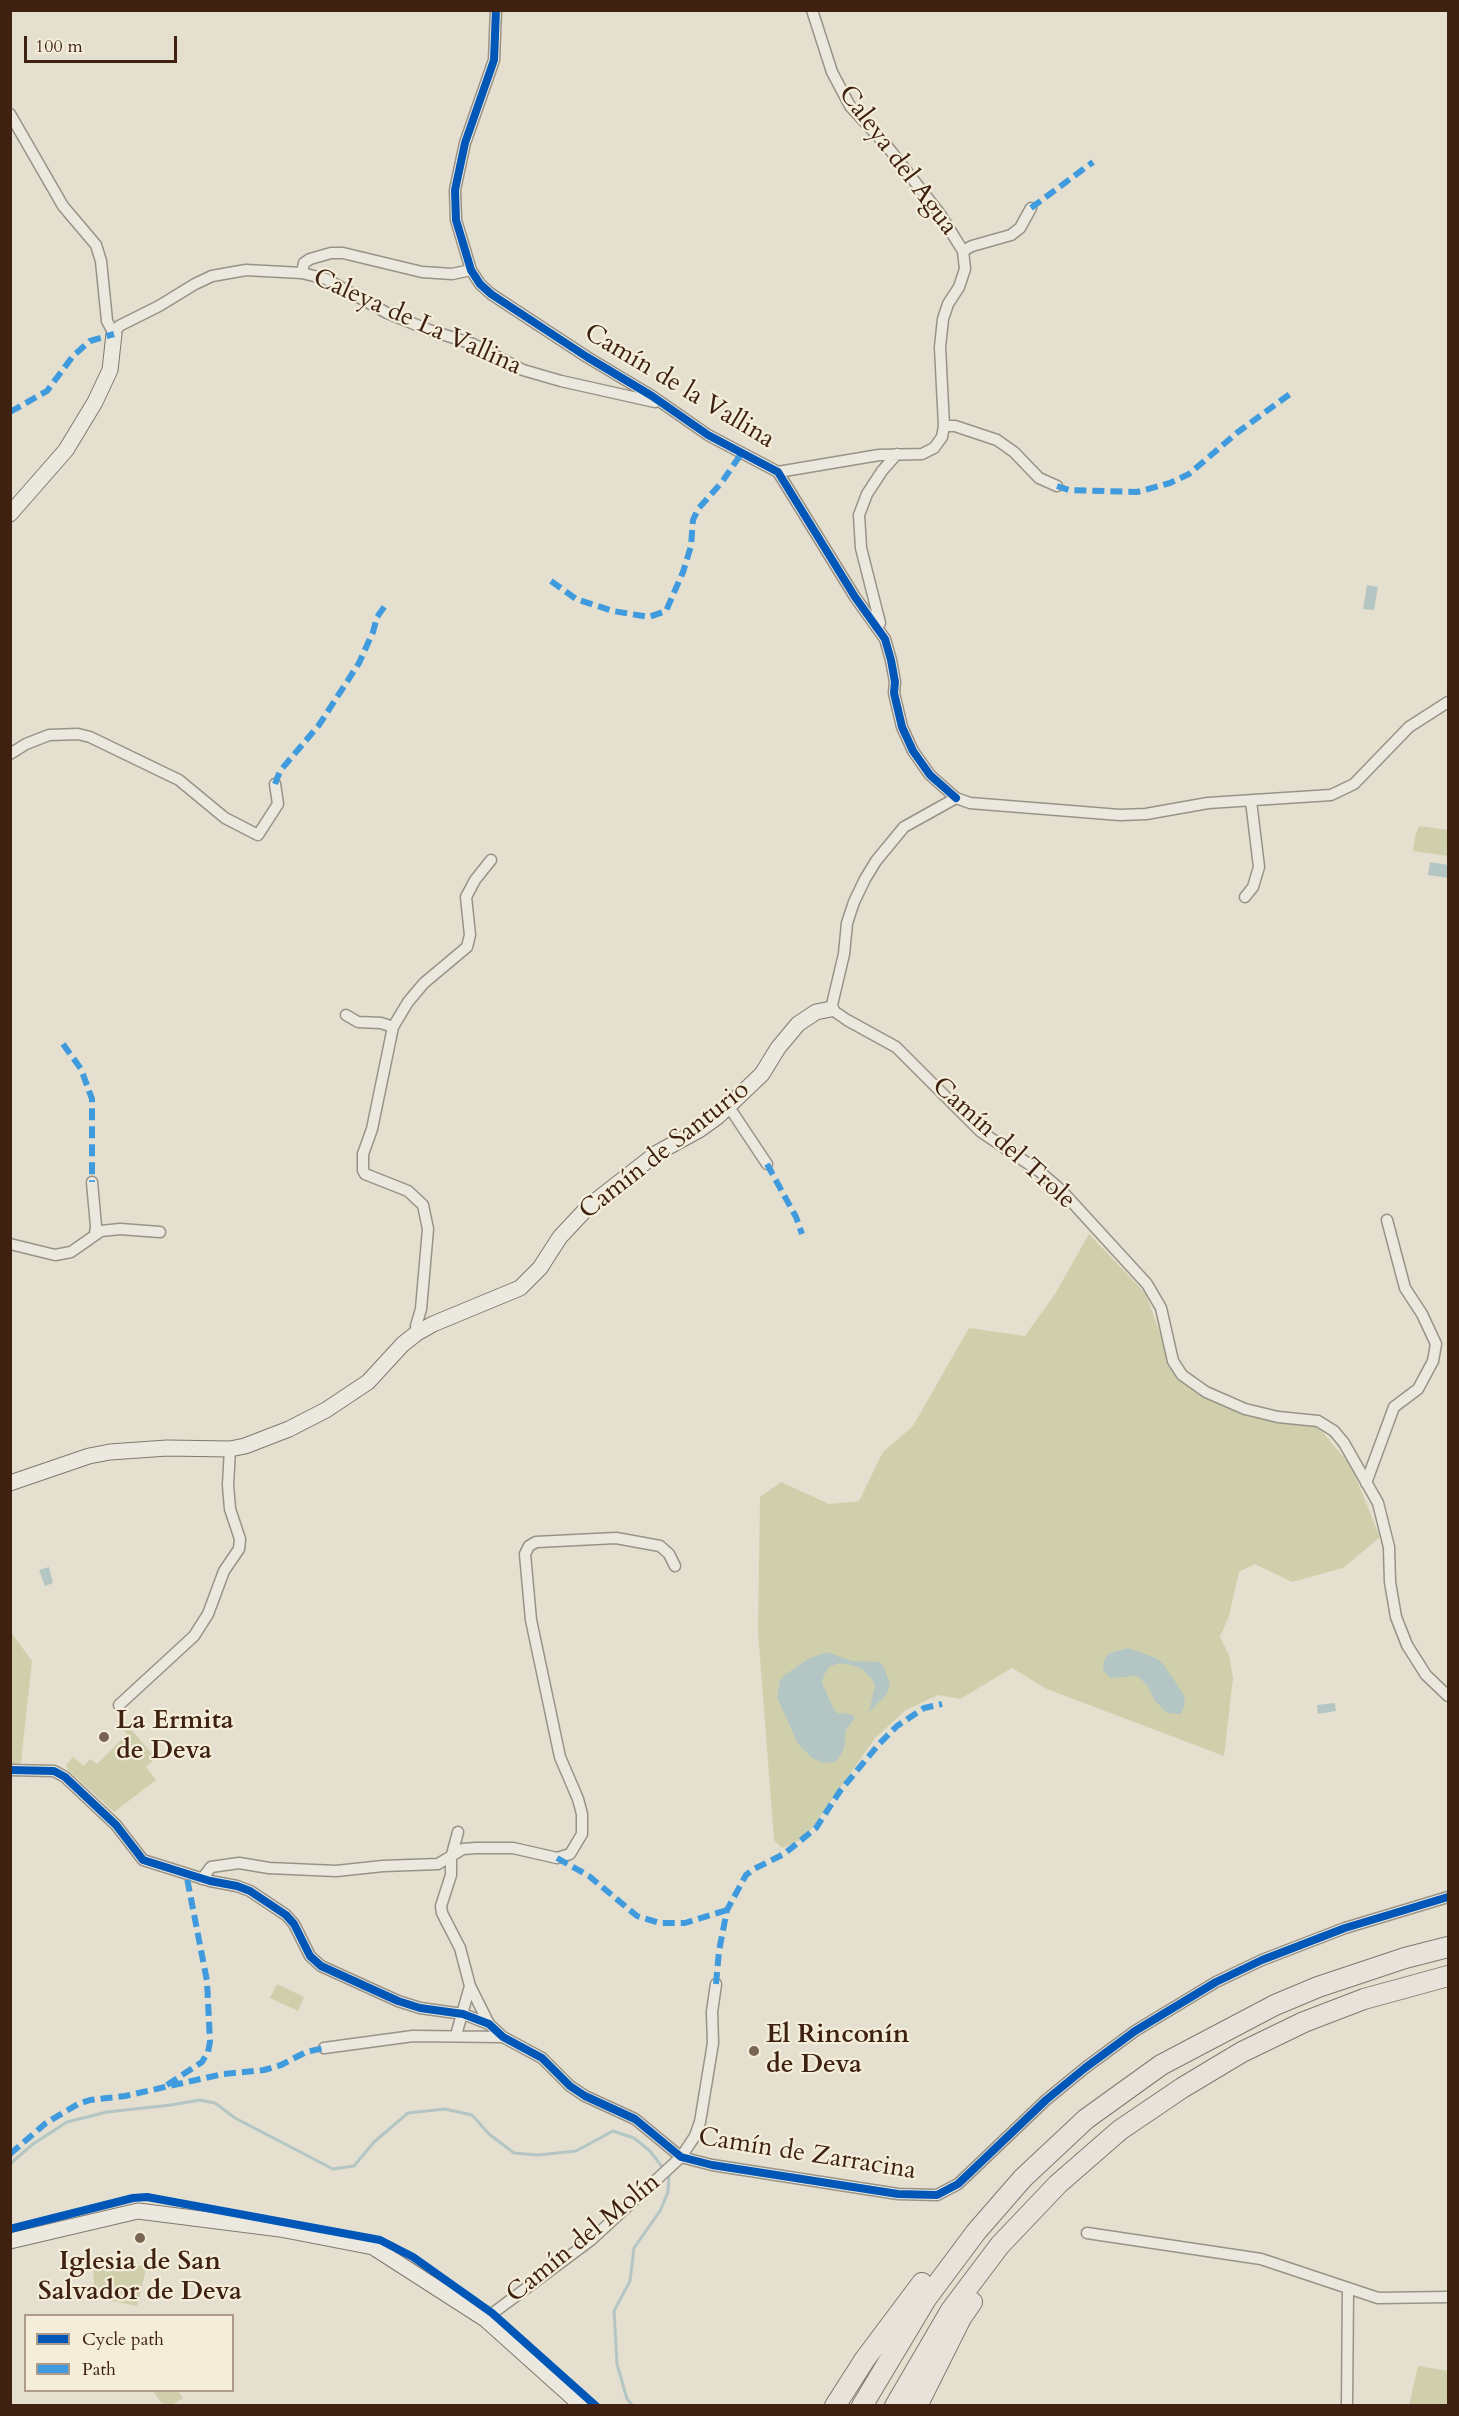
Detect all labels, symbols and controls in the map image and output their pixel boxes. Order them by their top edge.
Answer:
scale bar [27,24,180,62]
text: 100 m [35,34,83,59]
street label: Caleya del Agua [831,80,963,242]
street label: Caleya de La Vallina [308,263,526,383]
street label: Camín de la Vallina [578,318,780,456]
street label: Camín del Trole [925,1071,1081,1217]
street label: Camín de Santurio [574,1075,756,1227]
place label: La Ermita de Deva [116,1706,234,1768]
marker: La Ermita de Deva [97,1730,111,1744]
place label: El Rinconín de Deva [766,2020,910,2082]
marker: El Rinconín de Deva [747,2044,761,2058]
street label: Camín de Zarracina [696,2122,918,2188]
street label: Camín del Molín [501,2168,667,2310]
marker: Iglesia de San Salvador de Deva [133,2231,147,2245]
place label: Iglesia de San Salvador de Deva [38,2247,242,2308]
legend [24,2314,234,2392]
text: Cycle path [82,2327,164,2352]
text: Path [82,2357,116,2382]

